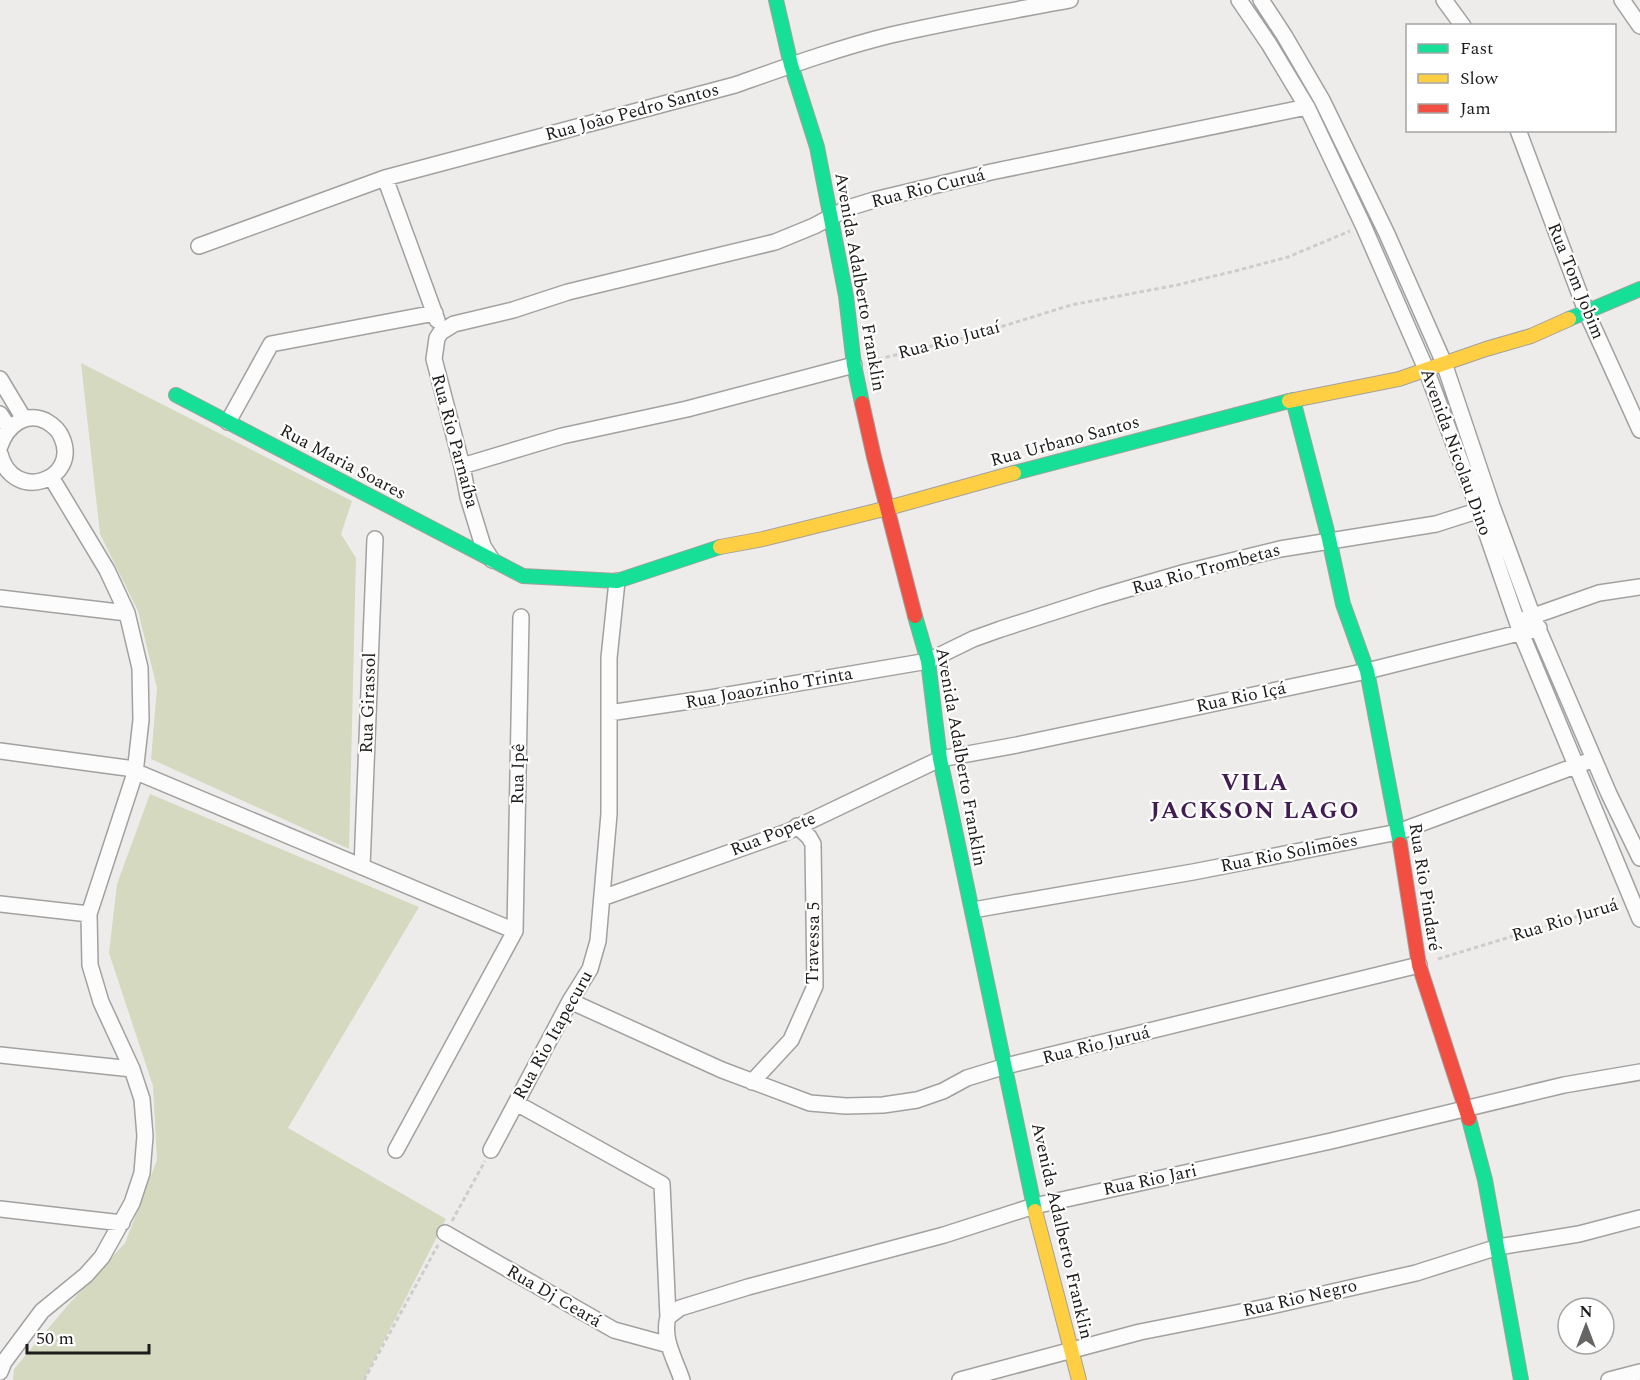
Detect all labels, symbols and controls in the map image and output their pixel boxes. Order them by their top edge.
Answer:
legend [1406,24,1616,132]
text: Fast [1460,35,1493,62]
text: Slow [1460,65,1499,92]
street label: Rua João Pedro Santos [542,76,722,148]
text: Jam [1460,95,1491,122]
street label: Rua Rio Curuá [868,161,988,215]
street label: Avenida Adalberto Franklin [827,170,893,394]
street label: Rua Tom Jobim [1540,219,1612,343]
street label: Rua Rio Jutaí [895,313,1004,367]
street label: Avenida Nicolau Dino [1413,365,1499,539]
street label: Rua Rio Parnaíba [424,371,486,511]
street label: Rua Urbano Santos [987,408,1143,474]
street label: Rua Maria Soares [275,417,411,507]
street label: Rua Rio Trombetas [1129,536,1283,602]
street label: Avenida Adalberto Franklin [928,645,994,869]
street label: Rua Girassol [353,652,383,754]
street label: Rua Joaozinho Trinta [683,660,855,716]
street label: Rua Rio Içá [1193,674,1289,720]
street label: Rua Ipê [504,743,532,805]
district label: VILA JACKSON LAGO [1150,765,1360,829]
street label: Rua Popete [726,805,820,863]
street label: Rua Rio Pindaré [1402,821,1448,953]
street label: Rua Rio Solimões [1218,826,1360,880]
street label: Rua Rio Juruá [1508,891,1622,949]
street label: Travessa 5 [799,901,827,985]
street label: Rua Rio Itapecuru [506,965,600,1105]
street label: Rua Rio Juruá [1039,1019,1153,1071]
street label: Avenida Adalberto Franklin [1024,1120,1100,1342]
street label: Rua Rio Jari [1101,1157,1199,1203]
street label: Rua Dj Ceará [501,1258,607,1334]
street label: Rua Rio Negro [1240,1272,1360,1324]
north arrow [1556,1296,1616,1356]
text: N [1579,1300,1593,1324]
scale bar [27,1317,148,1355]
text: 50 m [36,1325,74,1352]

